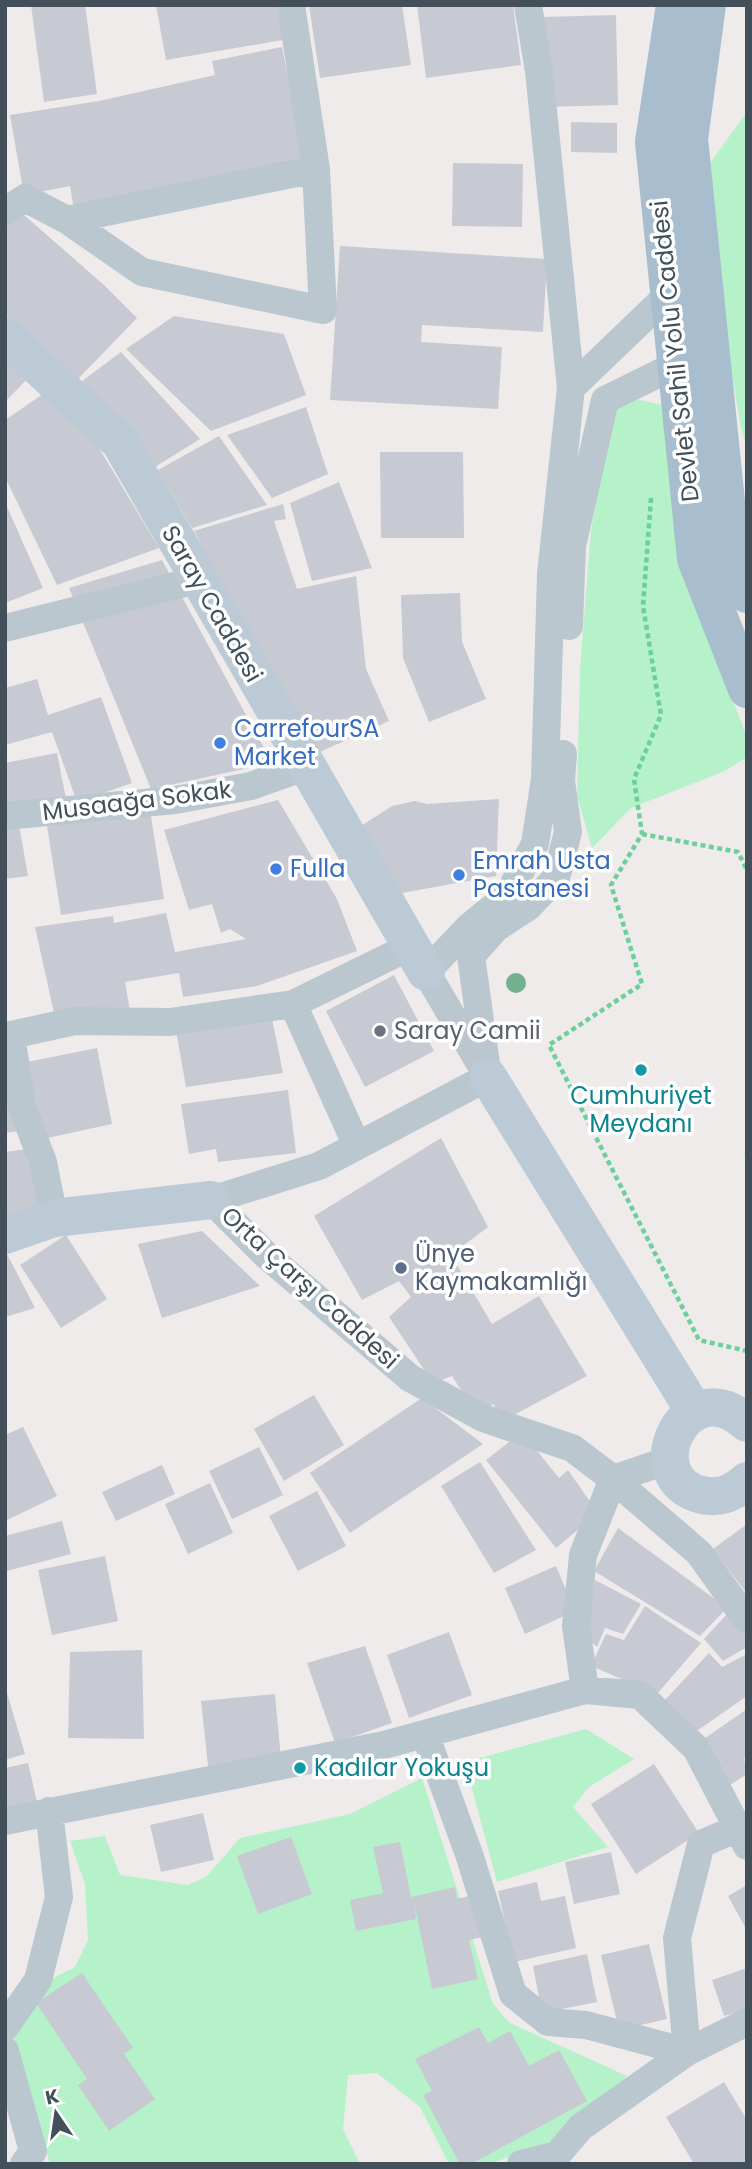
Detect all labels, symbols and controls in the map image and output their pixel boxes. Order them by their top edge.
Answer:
street label: Devlet Sahil Yolu Caddesi [642,199,707,503]
street label: Saray Caddesi [154,519,271,688]
place label: CarrefourSA Market [234,712,379,773]
marker: CarrefourSA Market [212,735,228,751]
street label: Musaağa Sokak [41,772,234,828]
place label: Emrah Usta Pastanesi [473,844,611,905]
place label: Fulla [290,852,346,885]
marker: Fulla [268,861,284,877]
marker: Emrah Usta Pastanesi [451,867,467,883]
place label: Saray Camii [394,1014,541,1047]
marker: Saray Camii [372,1023,388,1039]
marker: Cumhuriyet Meydanı [633,1062,649,1078]
place label: Cumhuriyet Meydanı [570,1079,712,1140]
street label: Orta Çarşı Caddesi [214,1199,406,1376]
place label: Ünye Kaymakamlığı [415,1237,587,1298]
marker: Ünye Kaymakamlığı [393,1260,409,1276]
place label: Kadılar Yokuşu [314,1751,489,1784]
marker: Kadılar Yokuşu [292,1760,308,1776]
north arrow [21,2078,91,2148]
text: K [43,2082,62,2112]

